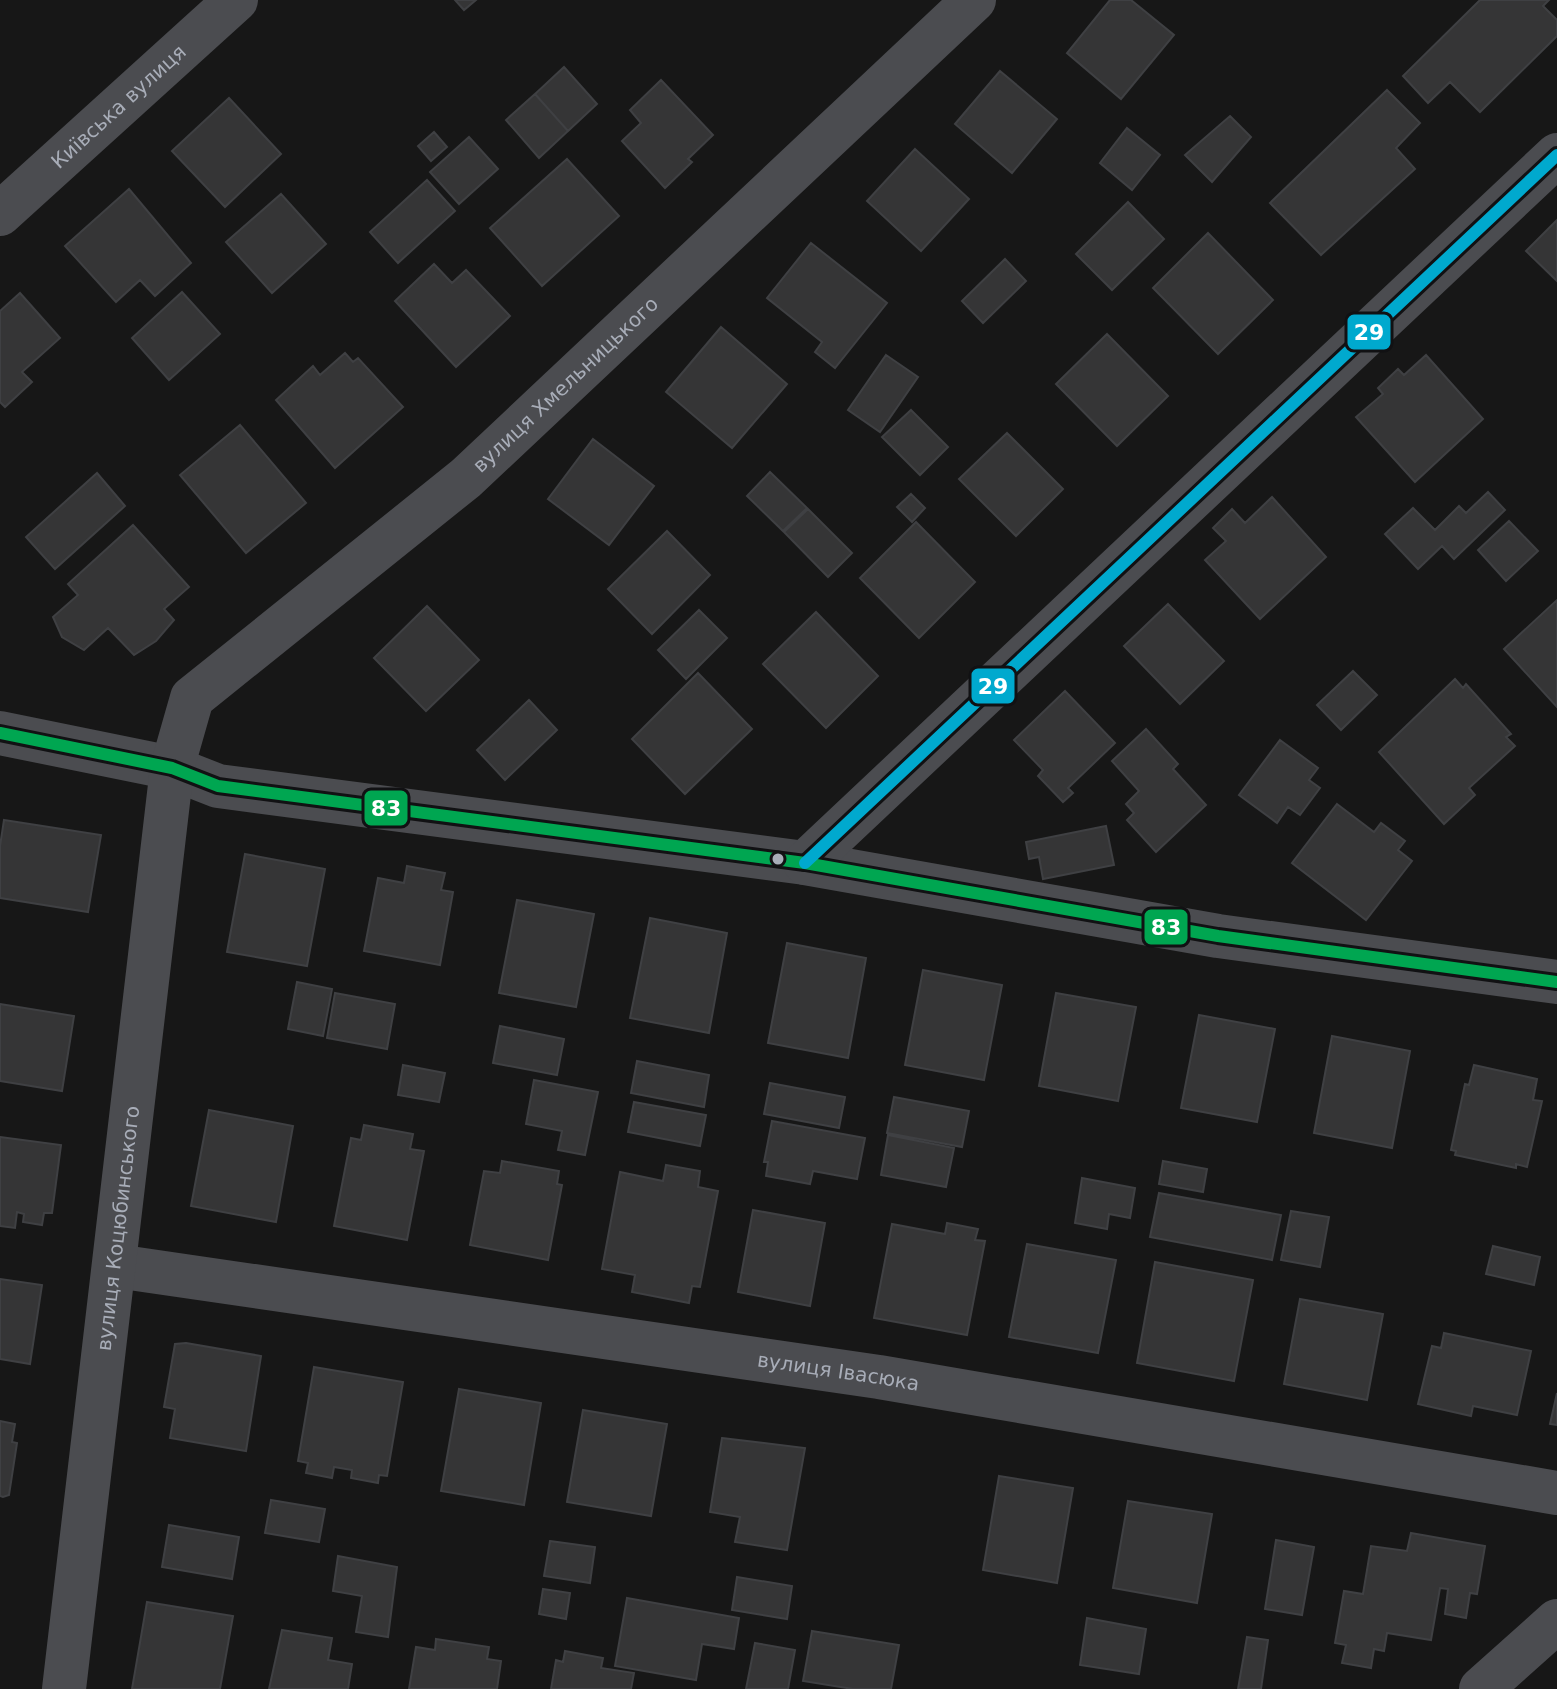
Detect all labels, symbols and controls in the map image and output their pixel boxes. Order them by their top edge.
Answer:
street label: Київська вулиця [46,39,191,174]
street label: вулиця Хмельницького [468,292,663,477]
line badge: 29 [1346,313,1392,351]
text: 29 [1354,320,1384,345]
line badge: 29 [970,667,1016,705]
text: 29 [978,674,1008,699]
line badge: 83 [363,789,409,827]
text: 83 [371,796,401,821]
unlabelled marker [770,851,786,867]
line badge: 83 [1143,908,1189,946]
text: 83 [1151,915,1181,940]
street label: вулиця Коцюбинського [92,1104,144,1352]
street label: вулиця Івасюка [756,1347,921,1396]

